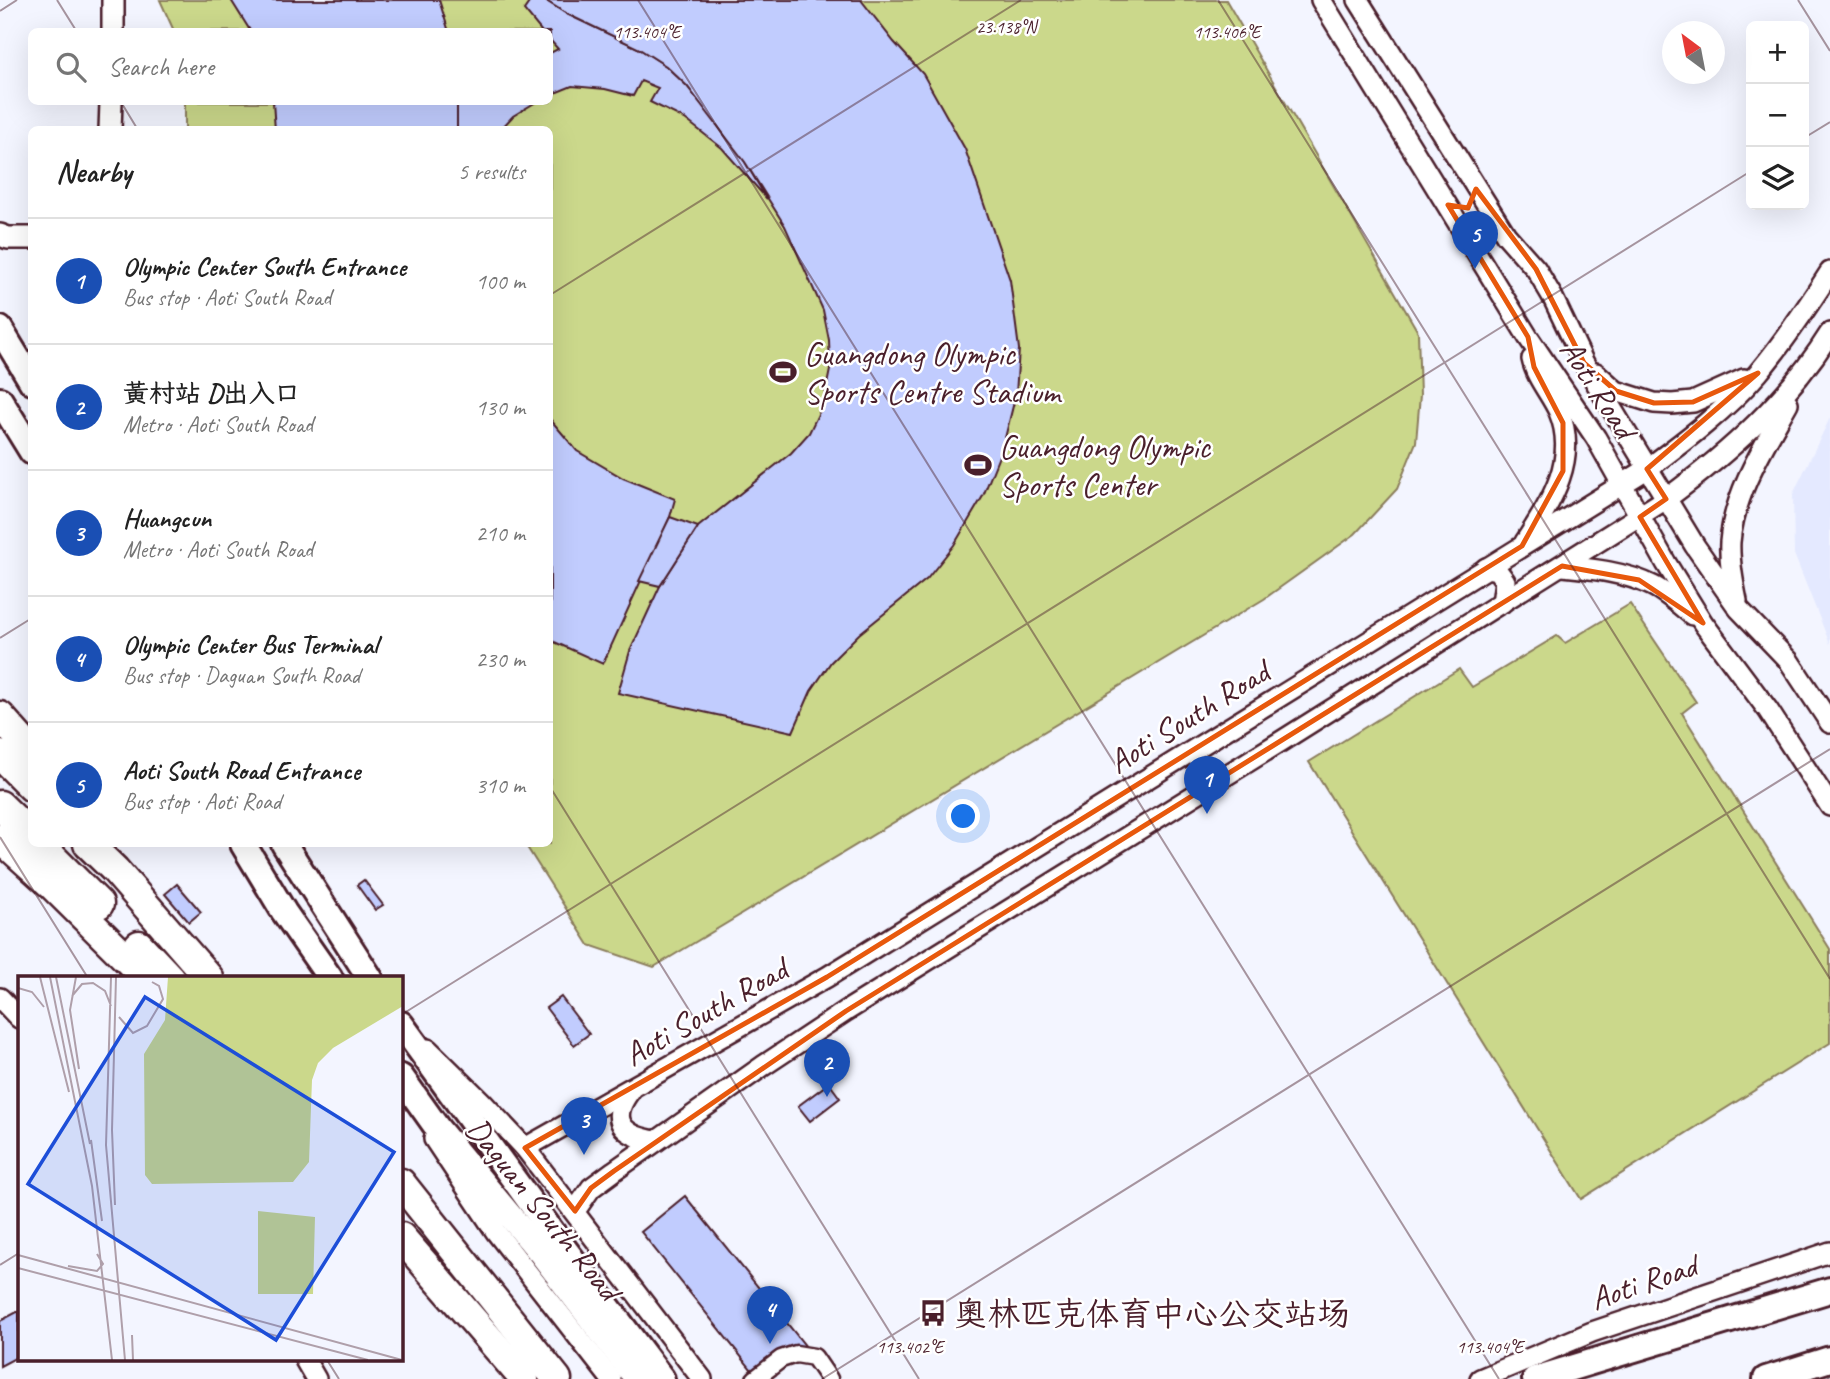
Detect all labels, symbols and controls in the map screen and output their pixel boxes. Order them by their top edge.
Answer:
text: 23.138°N [976,16,1039,38]
text: 113.404°E [614,21,683,43]
text: 113.406°E [1194,21,1263,43]
north arrow [1662,21,1725,84]
map controls [1746,21,1809,210]
button: + [1746,21,1809,84]
search box [28,28,553,105]
icon: search [52,48,90,86]
text: Search here [108,50,214,83]
button: − [1746,84,1809,147]
button: layers [1746,147,1809,210]
text: Nearby [56,153,132,191]
text: 5 results [458,157,525,186]
pin: 5 [1452,211,1498,269]
text: Olympic Center South Entrance [123,250,406,283]
text: 1 [74,267,84,296]
text: 100 m [476,267,525,296]
text: Bus stop · Aoti South Road [123,283,331,312]
street label: Aoti Road [1551,331,1648,450]
place label: Guangdong Olympic Sports Centre Stadium [804,333,1063,413]
sports icon: Guangdong Olympic Sports Centre Stadium [768,357,798,387]
text: 黄村站 D出入口 [123,377,301,410]
text: 2 [74,393,84,422]
text: 130 m [476,393,525,422]
text: Metro · Aoti South Road [123,410,313,439]
place label: Guangdong Olympic Sports Center [999,426,1212,506]
sports icon: Guangdong Olympic Sports Center [963,450,993,480]
text: Huangcun [123,502,211,535]
text: 3 [74,519,84,548]
text: 210 m [476,519,525,548]
text: Metro · Aoti South Road [123,535,313,564]
text: Olympic Center Bus Terminal [123,628,378,661]
text: 4 [74,645,84,674]
text: 230 m [476,645,525,674]
street label: Aoti South Road [1100,648,1281,783]
text: Bus stop · Daguan South Road [123,661,360,690]
text: Aoti South Road Entrance [123,754,360,787]
pin: 1 [1184,756,1230,814]
text: 5 [74,771,84,800]
text: 310 m [476,771,525,800]
text: Bus stop · Aoti Road [123,787,281,816]
your location [946,799,980,833]
street label: Aoti South Road [616,946,799,1075]
inset map [18,976,402,1362]
pin: 2 [804,1039,850,1097]
pin: 3 [561,1097,607,1155]
street label: Daguan South Road [457,1109,633,1312]
street label: Aoti Road [1585,1243,1707,1320]
pin: 4 [747,1286,793,1344]
place label: 奥林匹克体育中心公交站场 [954,1293,1350,1335]
bus stop icon: 奥林匹克体育中心公交站场 [918,1298,948,1328]
text: 113.402°E [877,1336,946,1358]
text: 113.404°E [1457,1336,1526,1358]

